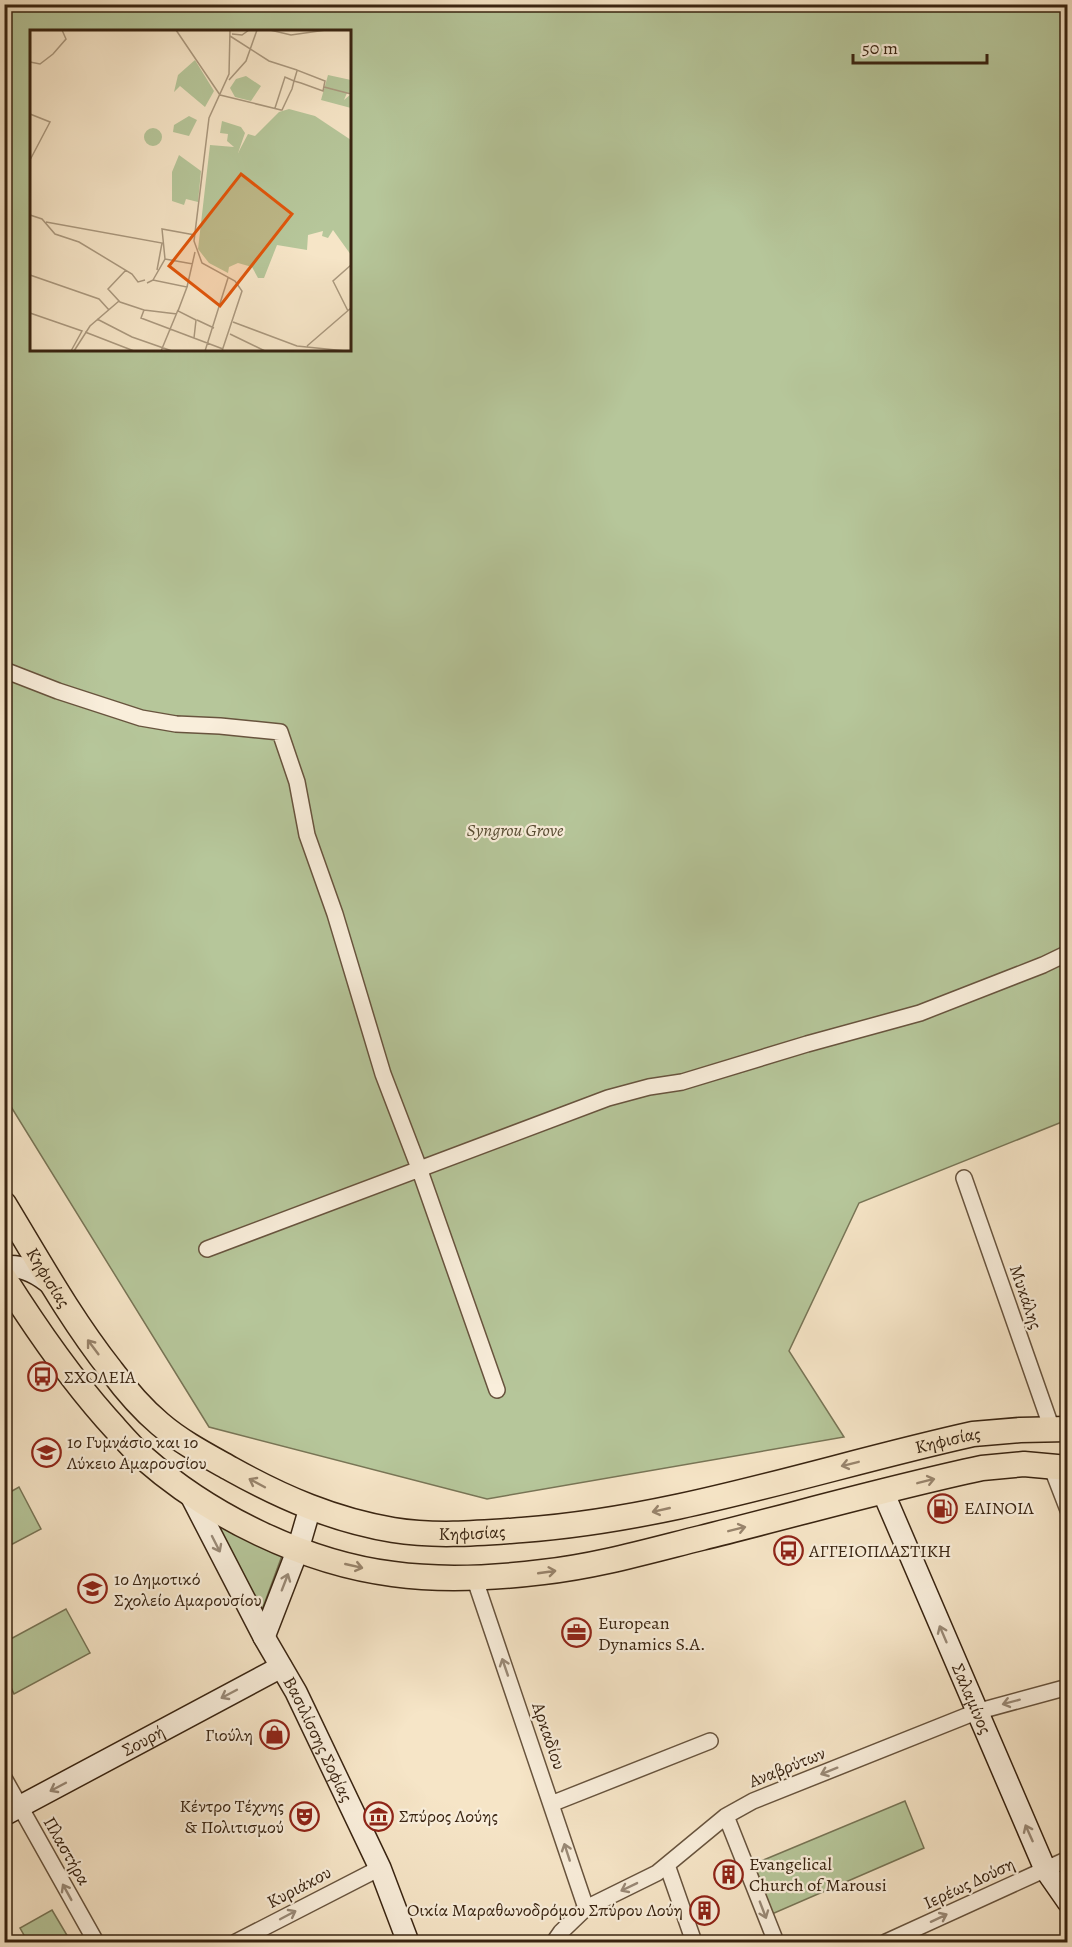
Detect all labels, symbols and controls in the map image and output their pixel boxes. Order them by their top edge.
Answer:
scale bar [853,27,986,65]
inset map [30,30,351,351]
text: 50 m [862,36,898,60]
park label: Syngrou Grove [467,818,564,842]
street label: Κηφισίας [21,1243,76,1312]
street label: Μυκάλης [1004,1262,1048,1332]
one-way arrow [86,1339,99,1355]
bus stop icon: ΣΧΟΛΕΙΑ [27,1361,59,1393]
place label: ΣΧΟΛΕΙΑ [64,1365,136,1389]
street label: Κηφισίας [912,1421,981,1459]
place label: 1ο Γυμνάσιο και 1ο Λύκειο Αμαρουσίου [66,1430,207,1475]
school or university icon: 1ο Γυμνάσιο και 1ο Λύκειο Αμαρουσίου [30,1436,62,1468]
one-way arrow [841,1459,860,1471]
one-way arrow [917,1474,936,1486]
one-way arrow [248,1477,266,1488]
fuel station icon: ΕΛΙΝΟΙΛ [927,1492,959,1524]
place label: ΕΛΙΝΟΙΛ [964,1496,1034,1520]
one-way arrow [652,1504,671,1516]
street label: Κηφισίας [439,1519,506,1546]
one-way arrow [728,1523,747,1534]
one-way arrow [210,1535,222,1553]
bus stop icon: ΑΓΓΕΙΟΠΛΑΣΤΙΚΗ [772,1535,804,1567]
place label: ΑΓΓΕΙΟΠΛΑΣΤΙΚΗ [808,1539,951,1563]
one-way arrow [343,1561,363,1572]
one-way arrow [537,1566,557,1577]
place label: 1ο Δημοτικό Σχολείο Αμαρουσίου [114,1567,262,1612]
school or university icon: 1ο Δημοτικό Σχολείο Αμαρουσίου [77,1573,109,1605]
one-way arrow [280,1574,291,1592]
place label: European Dynamics S.A. [598,1611,706,1656]
office icon: European Dynamics S.A. [561,1617,593,1649]
one-way arrow [937,1626,949,1644]
one-way arrow [499,1658,510,1677]
street label: Σαλαμίνος [946,1660,998,1738]
street label: Βασιλίσσης Σοφίας [277,1672,359,1806]
one-way arrow [221,1689,239,1700]
one-way arrow [1002,1697,1021,1708]
street label: Αρκαδίου [526,1698,572,1773]
street label: Σουρή [118,1719,169,1762]
shop icon: Γιούλη [258,1719,290,1751]
place label: Γιούλη [205,1723,253,1747]
street label: Αναβρύτων [744,1741,829,1794]
one-way arrow [820,1766,838,1777]
one-way arrow [50,1781,67,1793]
place label: Κέντρο Τέχνης & Πολιτισμού [180,1794,284,1839]
theatre icon: Κέντρο Τέχνης & Πολιτισμού [289,1800,321,1832]
museum icon: Σπύρος Λούης [362,1800,394,1832]
place label: Σπύρος Λούης [399,1804,498,1828]
street label: Πλαστήρα [38,1812,96,1890]
one-way arrow [1023,1824,1034,1842]
one-way arrow [561,1843,572,1862]
street label: Ιερέως Δούση [920,1851,1018,1915]
place label: Evangelical Church of Marousi [749,1852,887,1897]
building icon: Evangelical Church of Marousi [712,1858,744,1890]
street label: Κυριάκου [263,1860,335,1914]
one-way arrow [620,1882,638,1893]
one-way arrow [61,1883,73,1900]
building icon: Οικία Μαραθωνοδρόμου Σπύρου Λούη [688,1894,720,1926]
place label: Οικία Μαραθωνοδρόμου Σπύρου Λούη [407,1898,683,1922]
one-way arrow [758,1900,769,1918]
one-way arrow [278,1909,296,1920]
one-way arrow [930,1911,948,1923]

